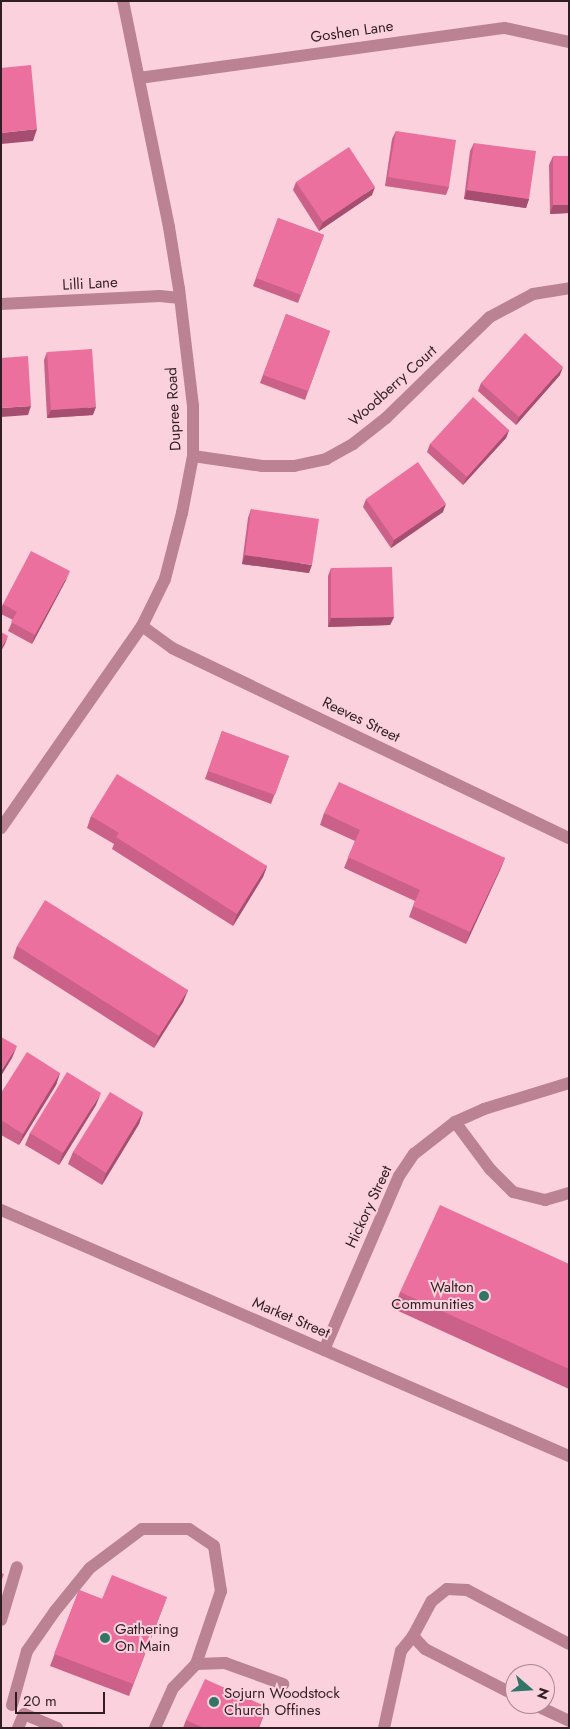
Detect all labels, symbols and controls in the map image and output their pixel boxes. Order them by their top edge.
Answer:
street label: Goshen Lane [309,17,395,47]
street label: Lilli Lane [62,274,118,294]
street label: Woodberry Court [345,342,441,430]
street label: Dupree Road [163,367,185,451]
street label: Reeves Street [319,693,403,747]
street label: Hickory Street [342,1163,396,1251]
place label: Walton Communities [391,1278,474,1313]
marker: Walton Communities [478,1290,490,1302]
street label: Market Street [250,1294,332,1342]
place label: Gathering On Main [115,1620,179,1655]
marker: Gathering On Main [99,1632,111,1644]
north arrow [505,1664,555,1714]
scale bar [18,1682,108,1714]
place label: Sojurn Woodstock Church Offines [224,1684,340,1719]
text: N [532,1685,555,1702]
text: 20 m [23,1690,57,1712]
marker: Sojurn Woodstock Church Offines [208,1696,220,1708]

